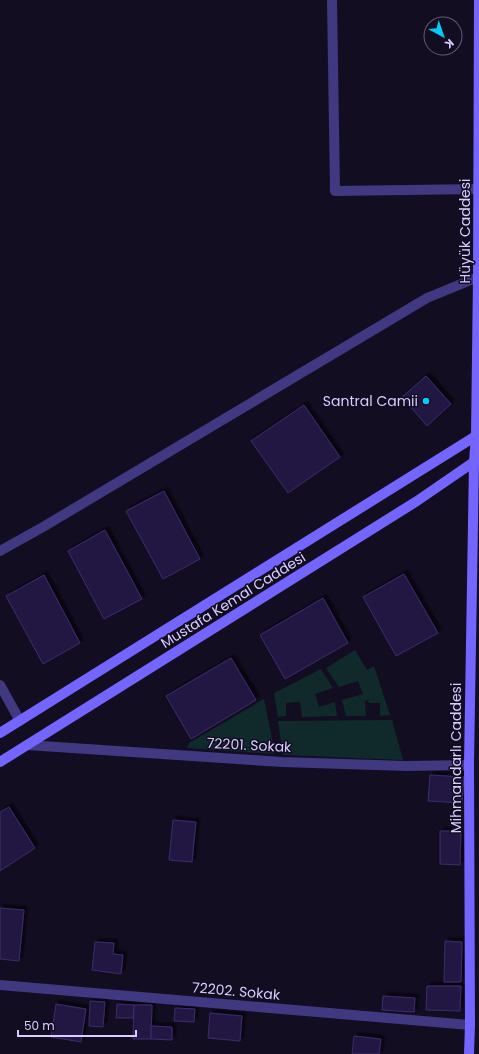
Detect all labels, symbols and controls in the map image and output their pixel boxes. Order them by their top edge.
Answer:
north arrow [423,16,463,56]
text: K [441,35,458,52]
street label: Hüyük Caddesi [455,178,475,284]
place label: Santral Camii [323,391,418,411]
marker: Santral Camii [421,396,431,406]
street label: Mustafa Kemal Caddesi [157,547,309,653]
street label: Mihmandarlı Caddesi [446,683,466,833]
street label: 72201. Sokak [206,733,293,757]
street label: 72202. Sokak [191,977,282,1005]
scale bar [18,1012,136,1038]
text: 50 m [24,1017,55,1034]

